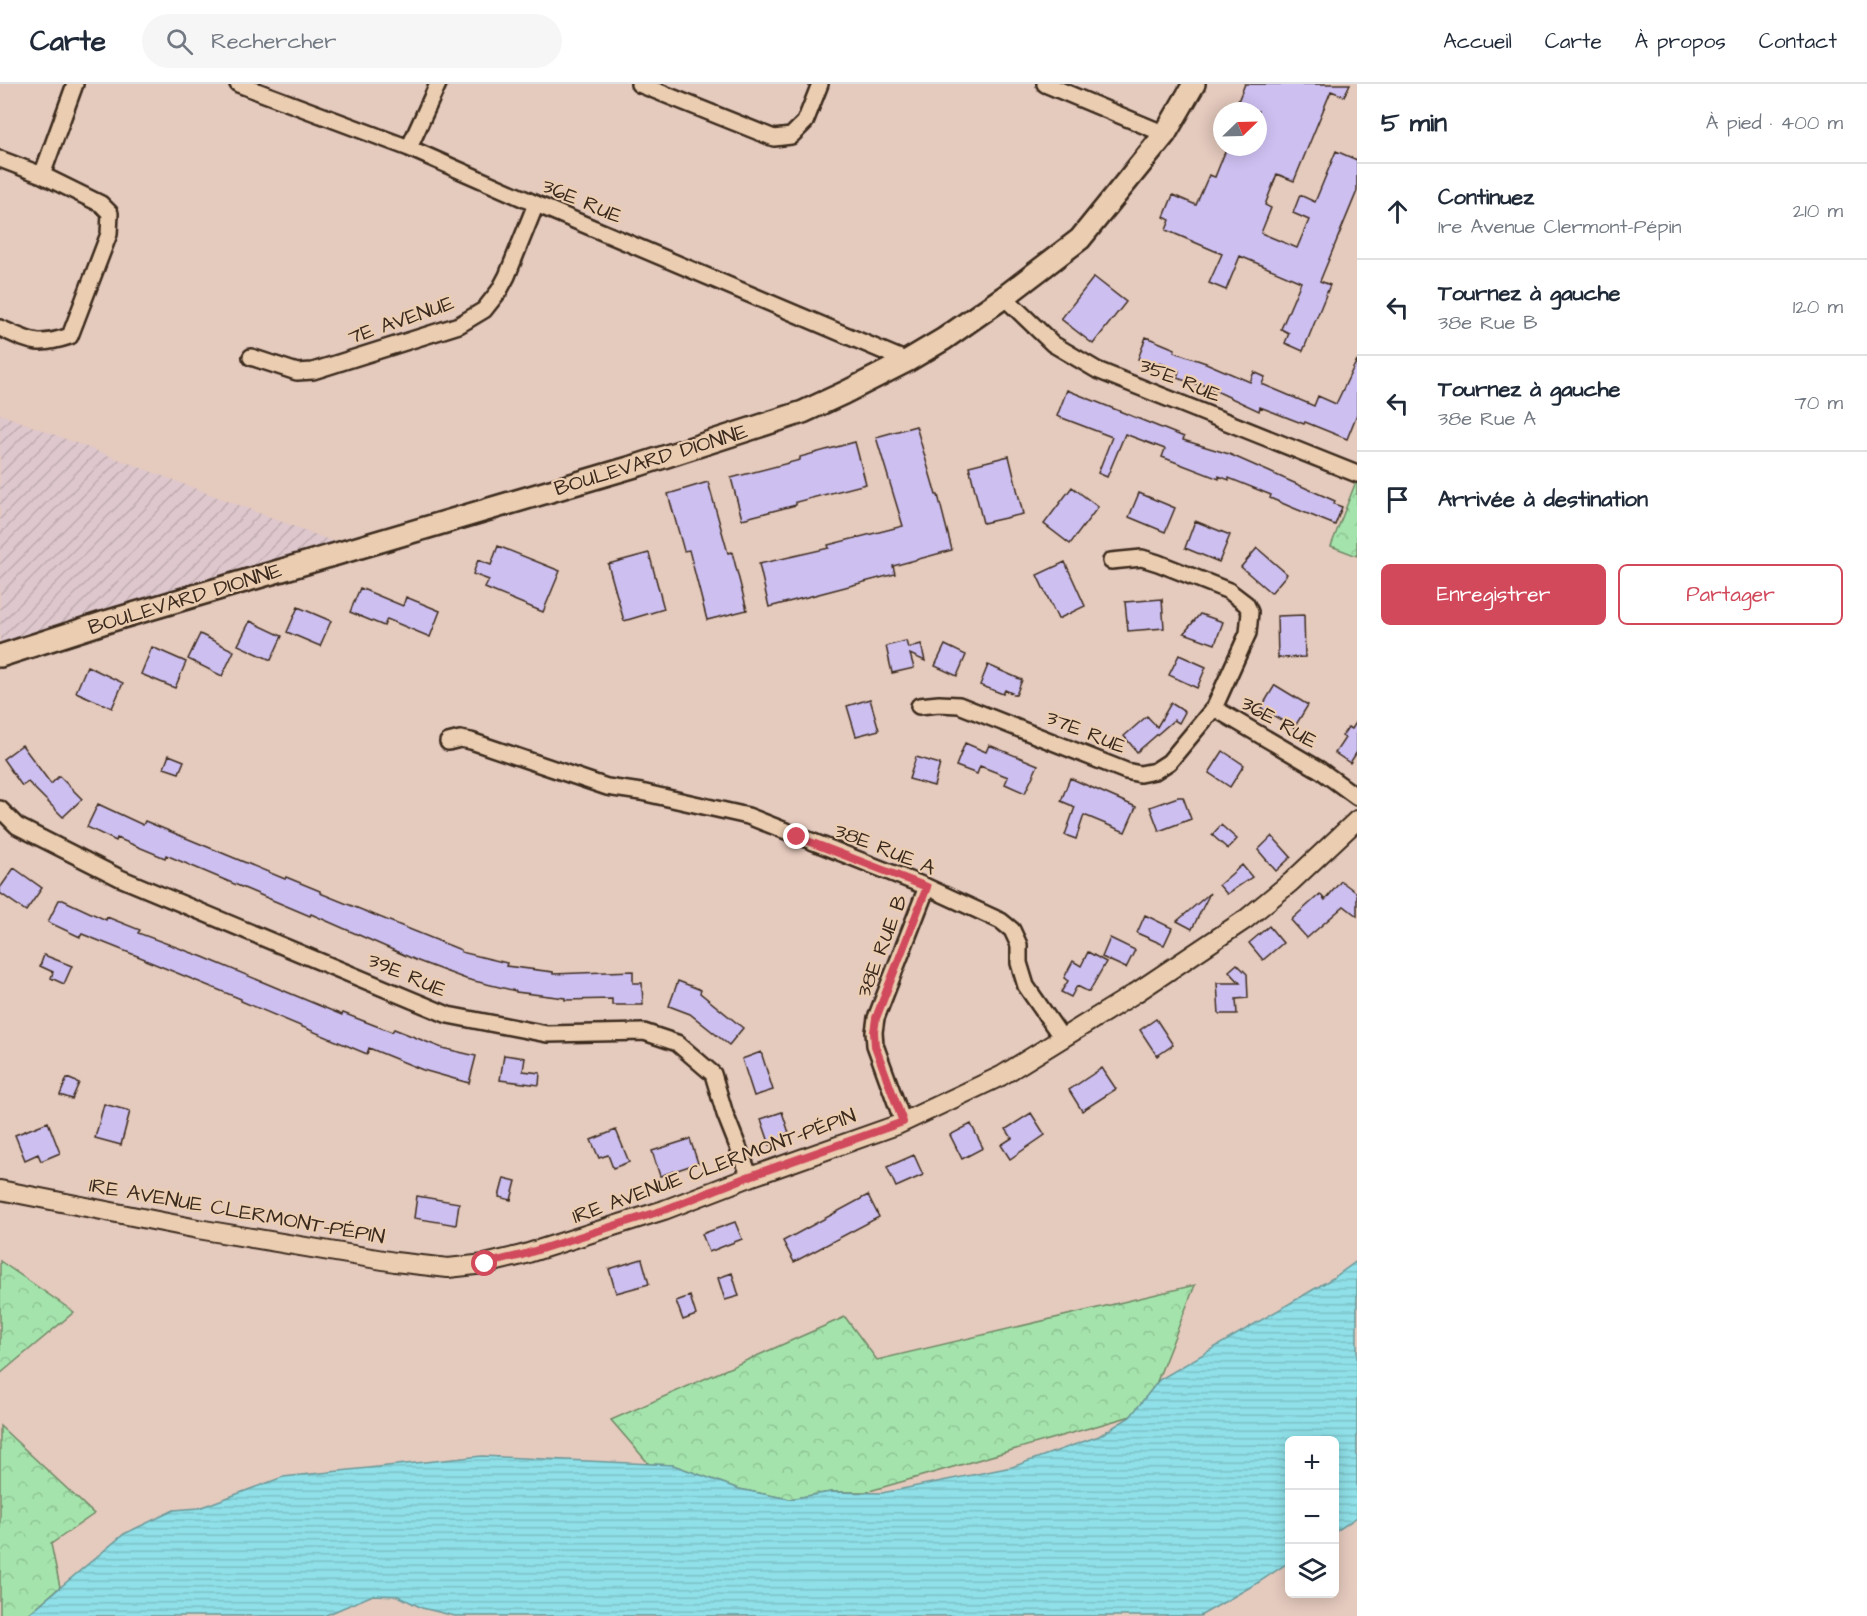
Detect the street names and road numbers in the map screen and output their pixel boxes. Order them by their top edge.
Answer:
street label: 36E RUE [538,171,627,231]
street label: 7E AVENUE [344,288,458,352]
street label: 35E RUE [1135,351,1226,410]
street label: BOULEVARD DIONNE [551,417,752,503]
street label: BOULEVARD DIONNE [85,556,286,642]
street label: 36E RUE [1235,688,1323,756]
street label: 37E RUE [1042,703,1131,761]
street label: 38E RUE A [830,816,940,883]
street label: 38E RUE B [849,890,915,1001]
street label: 39E RUE [363,946,451,1005]
street label: 1RE AVENUE CLERMONT-PÉPIN [568,1101,860,1231]
street label: 1RE AVENUE CLERMONT-PÉPIN [87,1171,387,1251]

